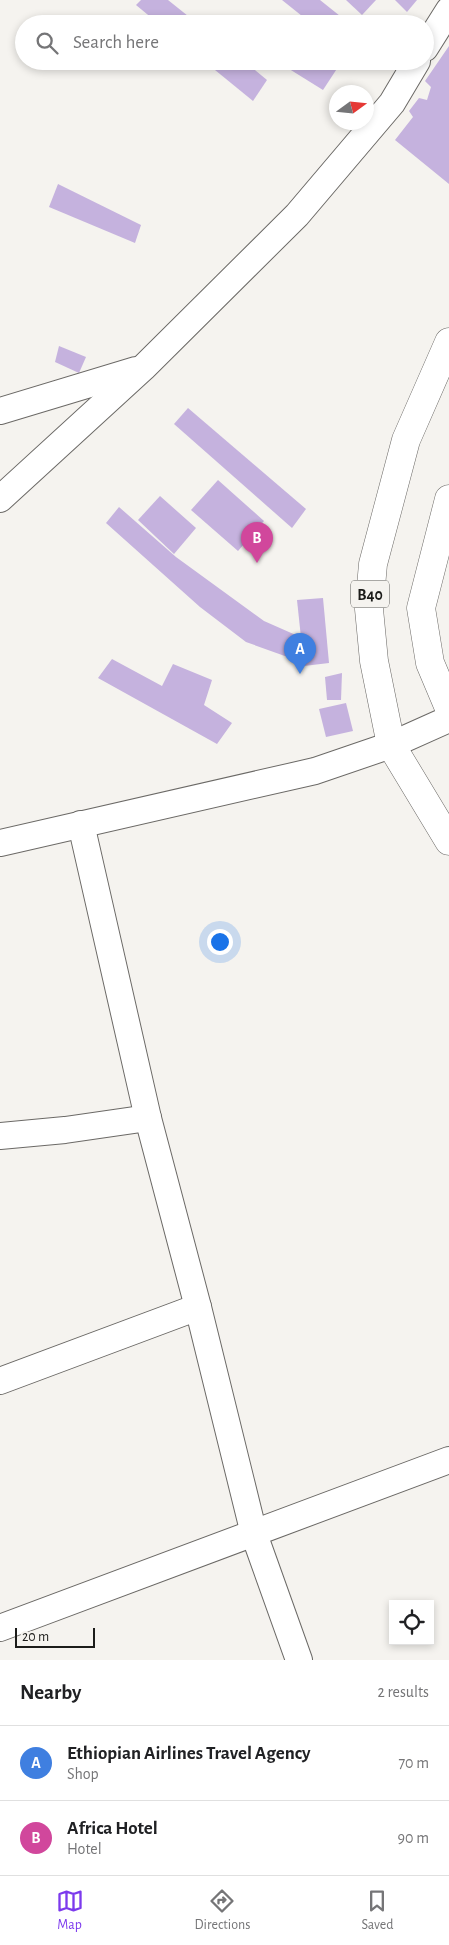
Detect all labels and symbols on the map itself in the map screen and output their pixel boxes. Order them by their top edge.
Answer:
north arrow [329,85,374,130]
pin: B [241,522,273,563]
road number: B40 [351,580,389,608]
pin: A [284,633,316,674]
your location [207,929,233,955]
scale bar [15,1625,95,1648]

